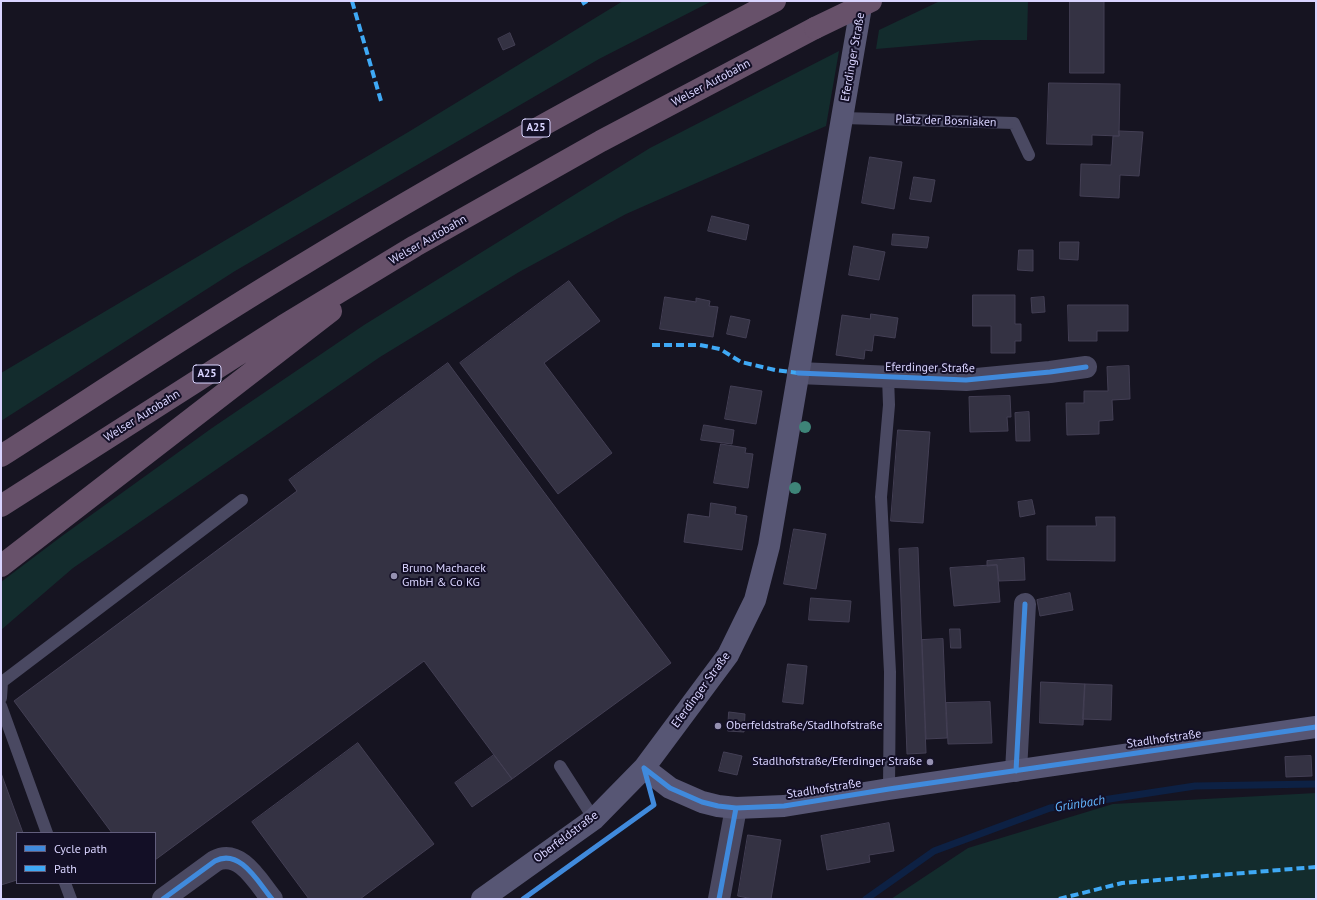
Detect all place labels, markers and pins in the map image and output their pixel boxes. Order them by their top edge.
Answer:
place label: Bruno Machacek GmbH & Co KG [402,562,486,590]
marker: Bruno Machacek GmbH & Co KG [389,571,399,581]
place label: Oberfeldstraße/Stadlhofstraße [726,719,883,733]
marker: Oberfeldstraße/Stadlhofstraße [713,721,723,731]
place label: Stadlhofstraße/Eferdinger Straße [752,755,922,769]
marker: Stadlhofstraße/Eferdinger Straße [925,757,935,767]

